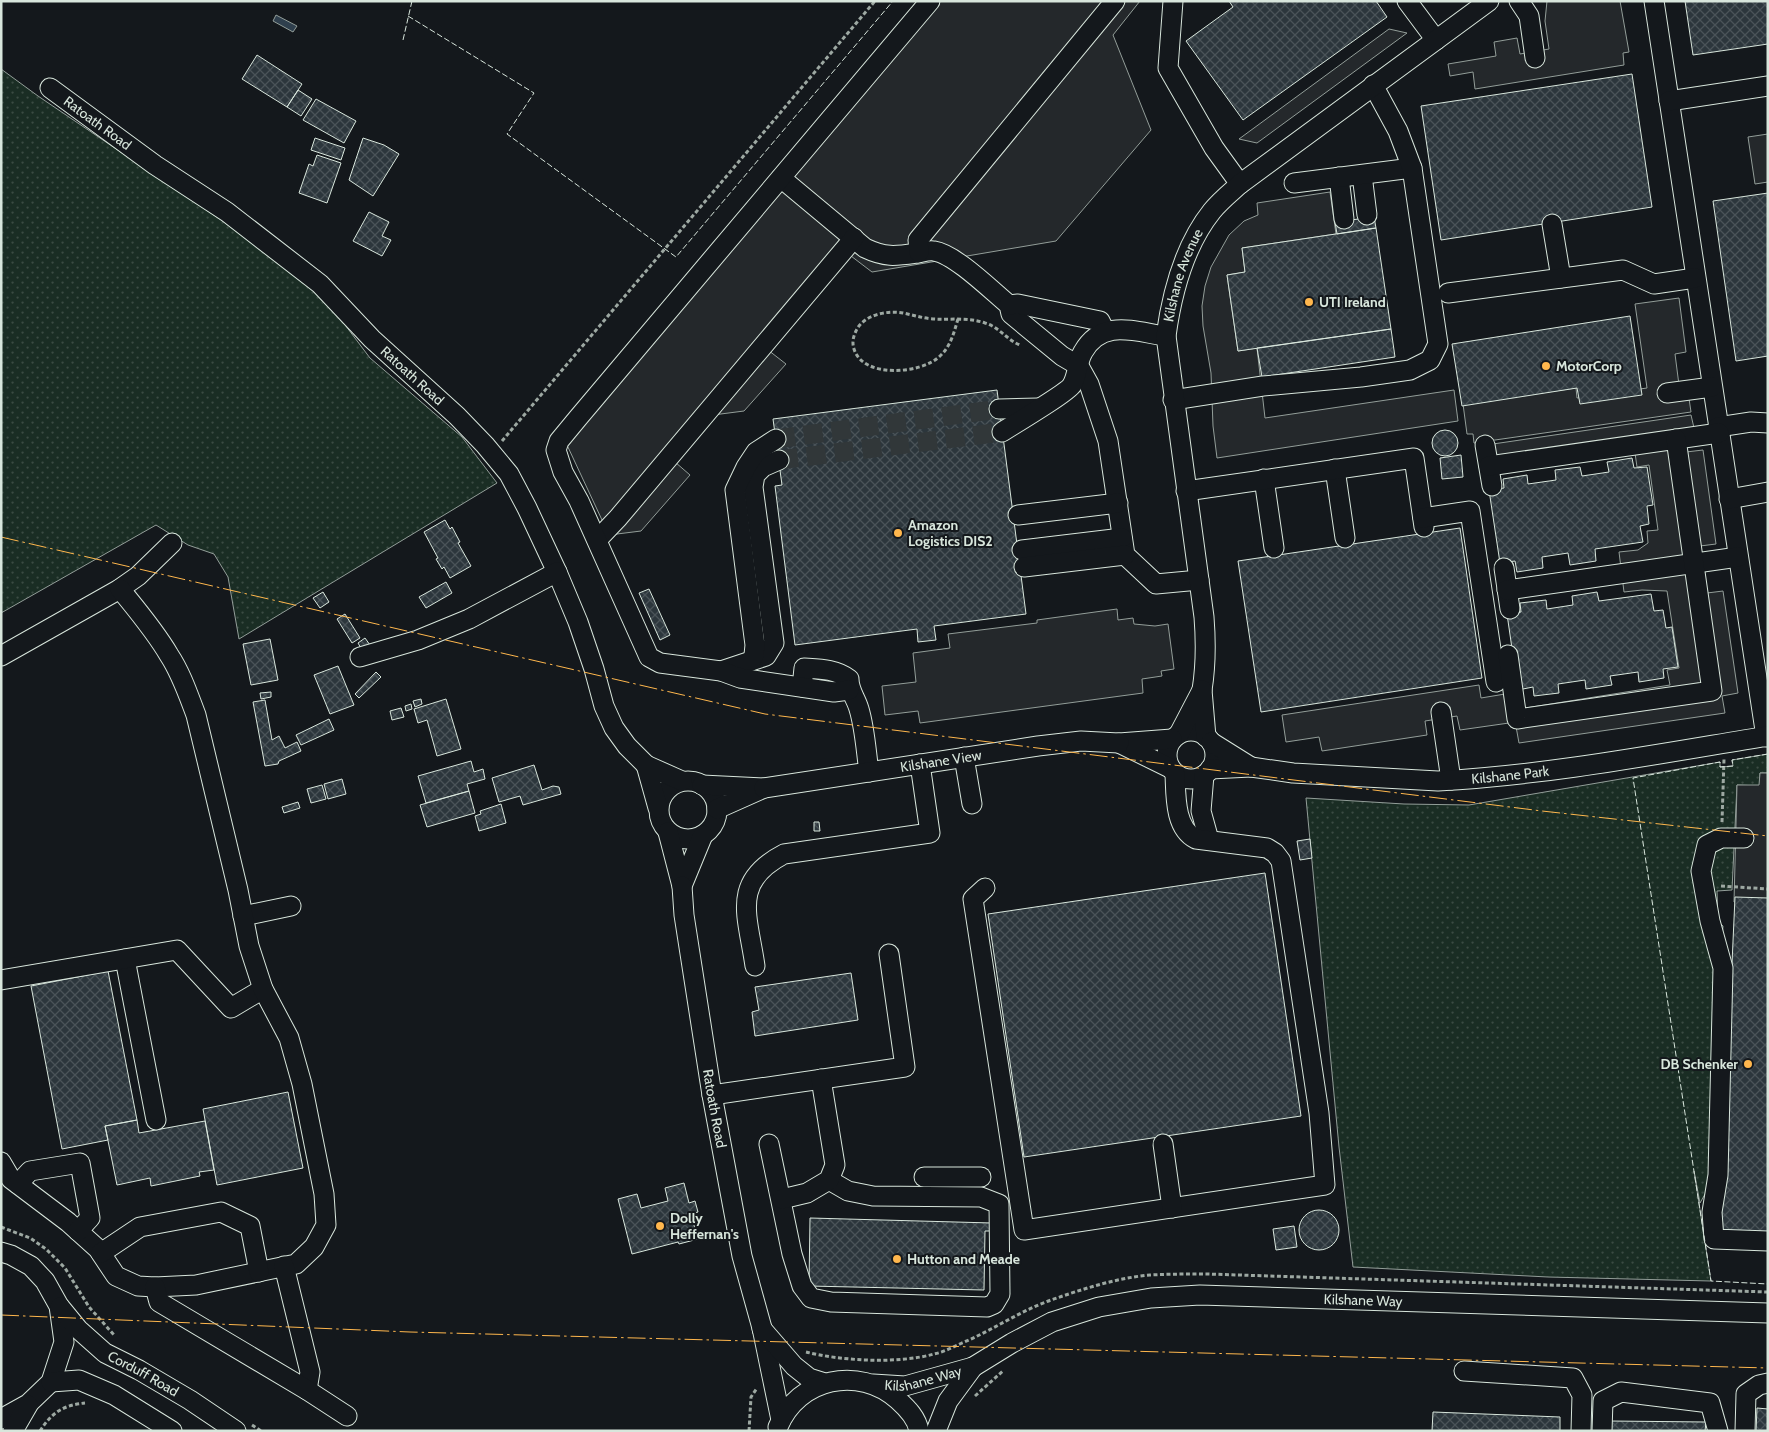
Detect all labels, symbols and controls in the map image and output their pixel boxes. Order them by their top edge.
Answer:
street label: Ratoath Road [60,92,135,154]
street label: Kilshane Avenue [1159,225,1207,323]
place label: UTI Ireland [1319,293,1386,311]
marker: UTI Ireland [1303,296,1315,308]
street label: Ratoath Road [377,342,448,409]
place label: MotorCorp [1556,357,1622,375]
marker: MotorCorp [1540,360,1552,372]
place label: Amazon Logistics DIS2 [908,516,993,550]
marker: Amazon Logistics DIS2 [892,527,904,539]
street label: Kilshane View [899,746,983,776]
street label: Kilshane Park [1470,762,1551,788]
place label: DB Schenker [1661,1055,1738,1073]
marker: DB Schenker [1742,1058,1754,1070]
street label: Ratoath Road [699,1068,731,1149]
place label: Dolly Heffernan's [670,1209,739,1243]
marker: Dolly Heffernan's [654,1220,666,1232]
place label: Hutton and Meade [907,1250,1020,1268]
marker: Hutton and Meade [891,1253,903,1265]
street label: Kilshane Way [1323,1290,1403,1310]
street label: Corduff Road [105,1347,182,1400]
street label: Kilshane Way [884,1362,964,1395]

